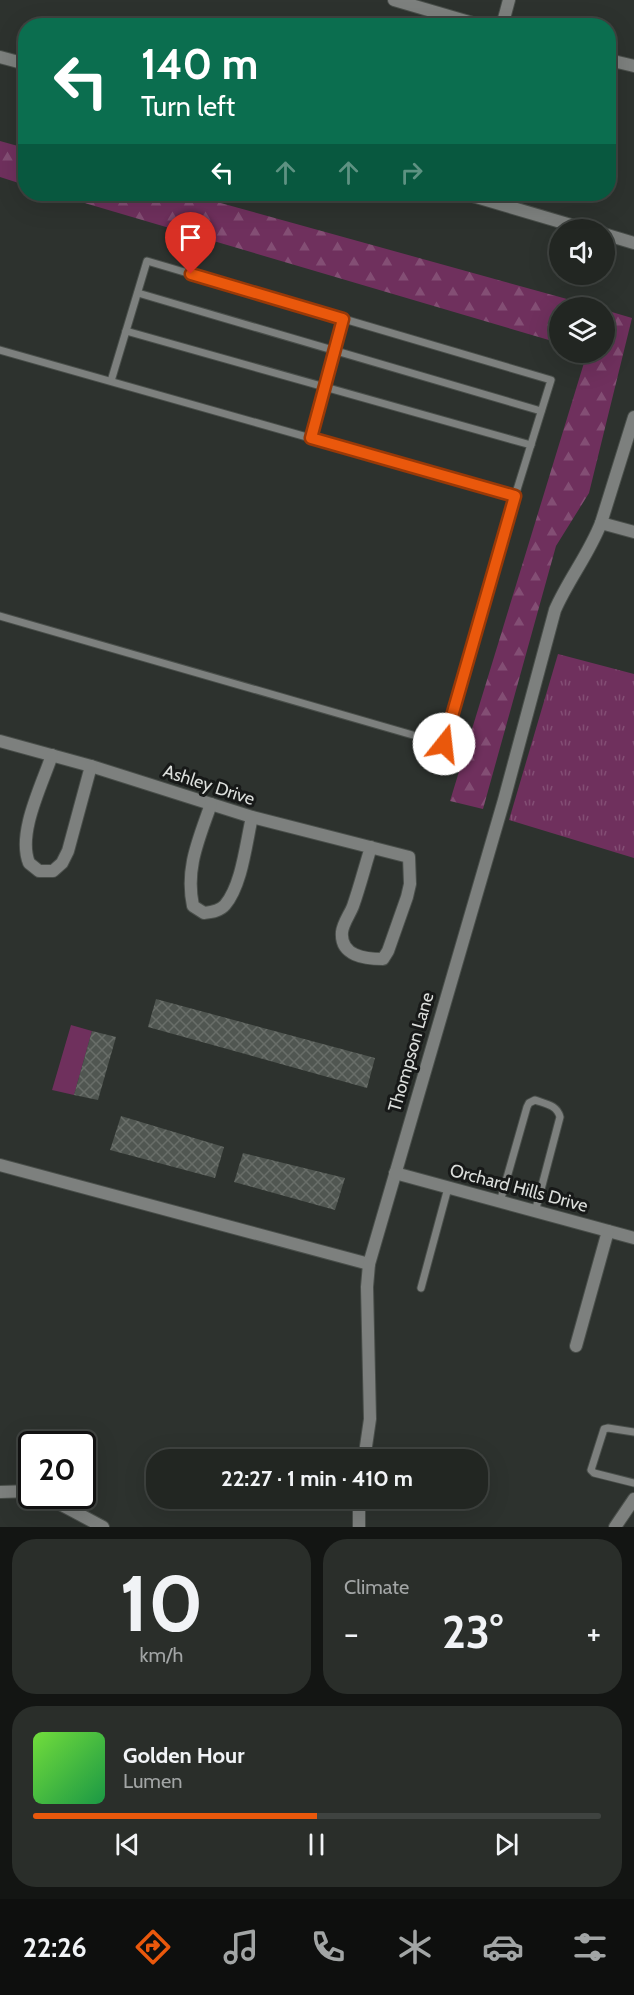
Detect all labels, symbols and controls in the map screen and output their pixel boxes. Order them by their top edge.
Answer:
text: 140 m [141,38,258,90]
icon: left [42,42,120,120]
text: Turn left [141,90,235,123]
icon: left [206,156,239,189]
icon: ahead [269,156,302,189]
icon: ahead [332,156,365,189]
icon: right [395,156,428,189]
pin [165,212,216,274]
map controls [549,219,615,363]
button: sound [549,219,615,285]
icon: arrive [174,221,207,254]
button: layers [549,297,615,363]
position arrow [412,712,476,776]
street label: Ashley Drive [160,760,258,810]
street label: Thompson Lane [383,990,439,1114]
street label: Orchard Hills Drive [448,1159,590,1217]
speed limit sign: 20 [18,1431,96,1509]
text: 22:27 · 1 min · 410 m [221,1465,413,1492]
text: 10 [120,1556,203,1651]
text: Climate [344,1575,409,1599]
text: 23° [442,1605,503,1659]
text: − [344,1613,359,1653]
text: + [586,1613,601,1653]
text: km/h [140,1643,183,1667]
text: Golden Hour [123,1742,244,1769]
text: Lumen [123,1769,182,1793]
icon: previous [111,1828,144,1861]
icon: pause [300,1828,333,1861]
icon: next [490,1828,523,1861]
icon: directions [132,1926,174,1968]
icon: music [220,1926,262,1968]
icon: phone [307,1926,349,1968]
icon: climate [394,1926,436,1968]
icon: car [482,1926,524,1968]
icon: filters [569,1926,611,1968]
text: 22:26 [23,1931,87,1964]

